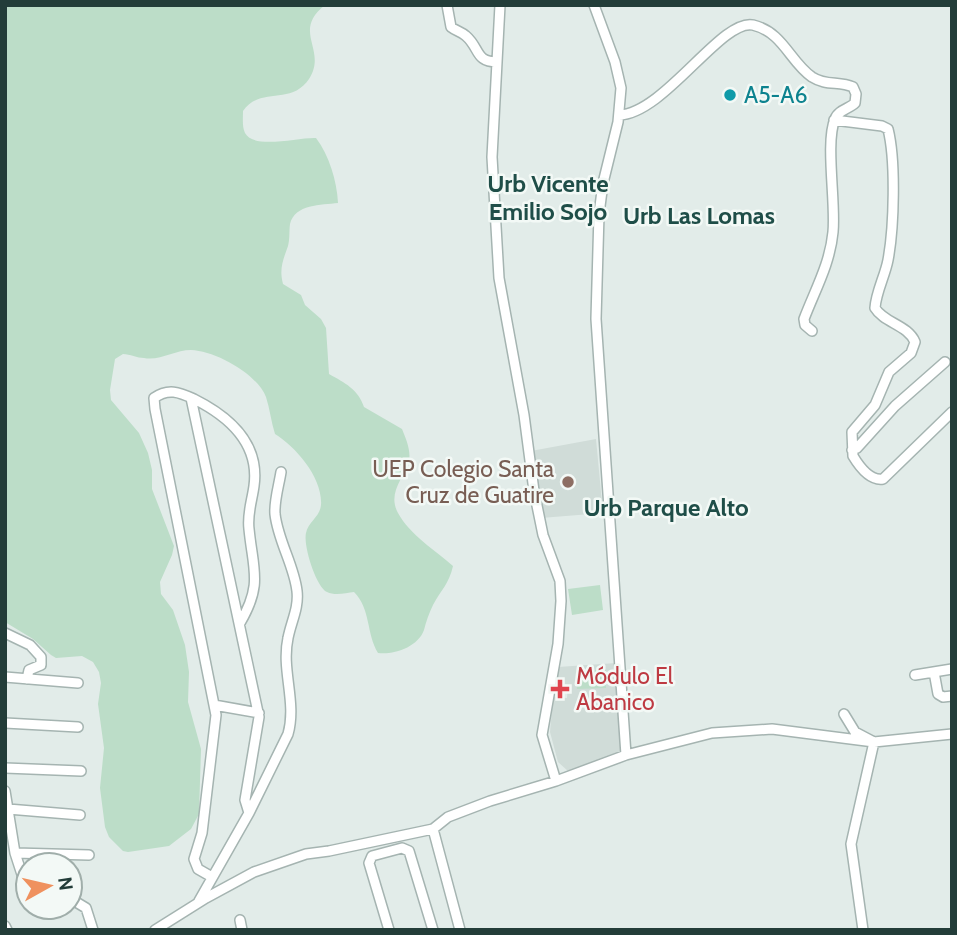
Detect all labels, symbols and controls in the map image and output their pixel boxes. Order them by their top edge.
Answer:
place label: A5-A6 [744,81,808,109]
marker: A5-A6 [722,87,738,103]
district label: Urb Vicente Emilio Sojo [487,169,609,226]
district label: Urb Las Lomas [623,201,775,230]
place label: UEP Colegio Santa Cruz de Guatire [372,455,554,509]
marker: UEP Colegio Santa Cruz de Guatire [560,474,576,490]
district label: Urb Parque Alto [583,493,749,522]
place label: Módulo El Abanico [576,662,674,716]
marker: Módulo El Abanico [550,679,570,699]
north arrow [14,851,84,921]
text: N [53,875,78,892]

